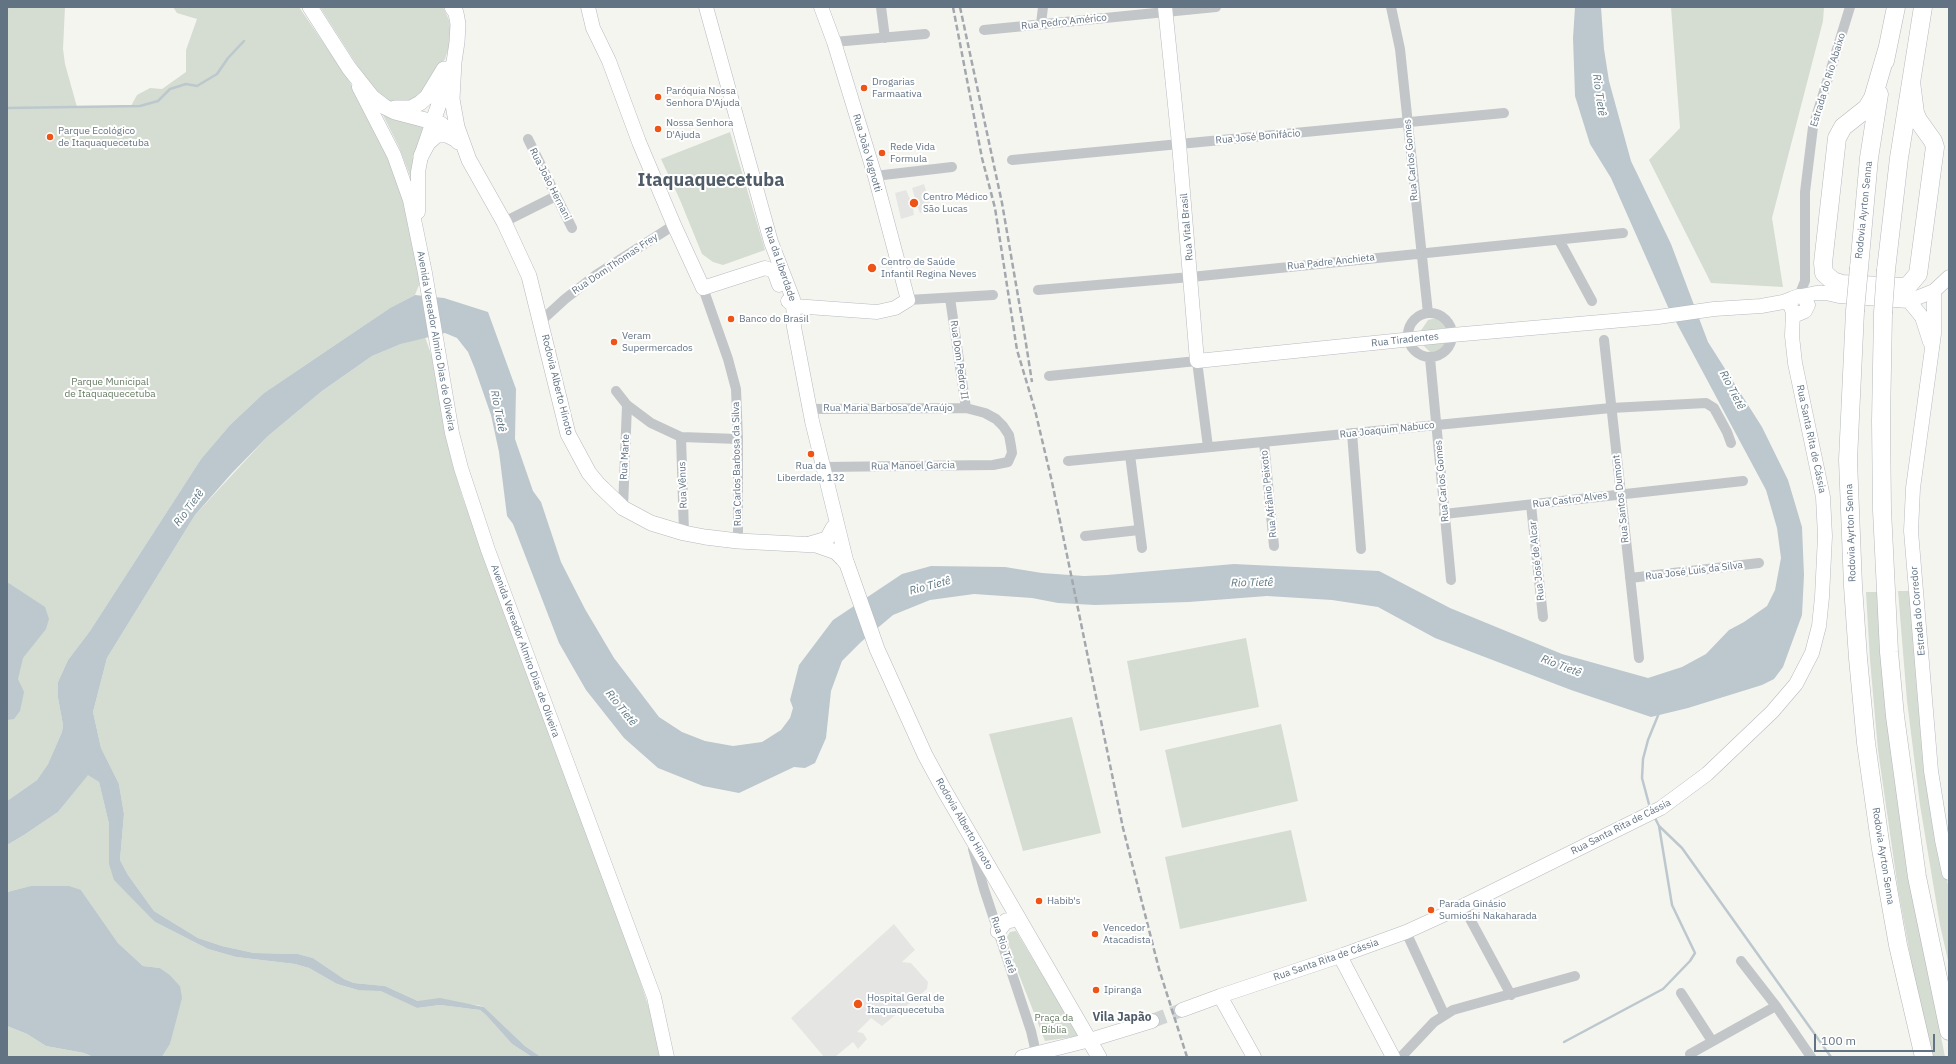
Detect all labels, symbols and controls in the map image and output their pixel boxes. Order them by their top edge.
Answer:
street label: Rua Pedro Américo [1021,12,1107,32]
street label: Estrada do Rio Abaixo [1808,31,1848,129]
water label: Rio Tietê [1590,73,1608,117]
place label: Drogarias Farmaativa [872,76,922,100]
marker: Drogarias Farmaativa [859,83,869,93]
place label: Paróquia Nossa Senhora D'Ajuda [666,85,740,108]
marker: Paróquia Nossa Senhora D'Ajuda [653,92,663,102]
street label: Rua João Vagnotti [850,112,884,194]
place label: Nossa Senhora D'Ajuda [666,117,733,140]
street label: Rua Carlos Gomes [1401,119,1421,201]
marker: Nossa Senhora D'Ajuda [653,124,663,134]
place label: Parque Ecológico de Itaquaquecetuba [58,125,149,148]
street label: Rua José Bonifácio [1215,127,1301,147]
marker: Parque Ecológico de Itaquaquecetuba [45,132,55,142]
place label: Rede Vida Formula [890,141,935,164]
street label: Rua João Hernani [527,146,573,222]
marker: Rede Vida Formula [877,148,887,158]
street label: Rodovia Ayrton Senna [1853,160,1875,260]
district label: Itaquaquecetuba [638,170,784,192]
place label: Centro Médico São Lucas [923,191,988,214]
street label: Rua Vital Brasil [1178,193,1196,261]
marker: Centro Médico São Lucas [908,197,920,209]
street label: Rua da Liberdade [762,225,798,303]
street label: Rua Dom Thomas Frey [570,231,660,297]
street label: Avenida Vereador Almiro Dias de Oliveira [414,250,458,432]
street label: Rua Padre Anchieta [1287,251,1375,273]
place label: Centro de Saúde Infantil Regina Neves [881,256,977,280]
marker: Centro de Saúde Infantil Regina Neves [866,262,878,274]
place label: Banco do Brasil [739,313,809,325]
marker: Banco do Brasil [726,314,736,324]
street label: Rua Dom Pedro II [947,320,971,400]
place label: Veram Supermercados [622,330,693,354]
street label: Rua Tiradentes [1371,330,1439,350]
street label: Rodovia Alberto Hinoto [539,333,575,437]
marker: Veram Supermercados [609,337,619,347]
water label: Rio Tietê [1717,368,1747,412]
park label: Parque Municipal de Itaquaquecetuba [64,376,156,400]
street label: Rua Santa Rita de Cássia [1794,384,1828,494]
water label: Rio Tietê [487,389,509,433]
street label: Rua Carlos Barbosa da Silva [730,402,744,526]
street label: Rua Maria Barbosa de Araújo [823,402,953,414]
street label: Rua Joaquim Nabuco [1339,419,1435,441]
street label: Rua Marte [618,434,632,480]
street label: Rua Carlos Gomes [1432,440,1452,522]
marker: Rua da Liberdade, 132 [806,449,816,459]
street label: Rua Afrânio Peixoto [1258,450,1280,538]
street label: Rua Santos Dumont [1610,454,1632,544]
street label: Rua Manoel Garcia [871,459,955,473]
place label: Rua da Liberdade, 132 [777,460,845,484]
street label: Rua Vênus [676,461,690,509]
street label: Rodovia Ayrton Senna [1843,484,1859,582]
water label: Rio Tietê [171,487,207,529]
street label: Rua Castro Alves [1532,489,1608,511]
street label: Rua José de Alcar [1527,521,1547,601]
street label: Rua José Luís da Silva [1645,559,1743,583]
street label: Avenida Vereador Almiro Dias de Oliveira [488,563,562,739]
street label: Estrada do Corredor [1908,566,1928,656]
water label: Rio Tietê [908,574,952,598]
water label: Rio Tietê [1231,576,1273,590]
water label: Rio Tietê [1539,652,1583,680]
water label: Rio Tietê [603,687,639,729]
street label: Rodovia Alberto Hinoto [933,776,995,872]
street label: Rua Santa Rita de Cássia [1569,797,1673,857]
street label: Rodovia Ayrton Senna [1869,806,1897,906]
place label: Habib's [1047,895,1081,907]
marker: Habib's [1034,896,1044,906]
place label: Parada Ginásio Sumioshi Nakaharada [1439,898,1537,922]
marker: Parada Ginásio Sumioshi Nakaharada [1426,905,1436,915]
street label: Rua Rio Tietê [988,915,1018,975]
place label: Vencedor Atacadista [1103,922,1151,946]
marker: Vencedor Atacadista [1090,929,1100,939]
street label: Rua Santa Rita de Cássia [1272,936,1380,984]
place label: Ipiranga [1104,984,1142,996]
marker: Ipiranga [1091,985,1101,995]
place label: Hospital Geral de Itaquaquecetuba [867,992,945,1016]
marker: Hospital Geral de Itaquaquecetuba [852,998,864,1010]
district label: Vila Japão [1093,1011,1151,1025]
park label: Praça da Bíblia [1035,1012,1073,1036]
scale bar [1816,1026,1937,1052]
text: 100 m [1821,1033,1856,1048]

